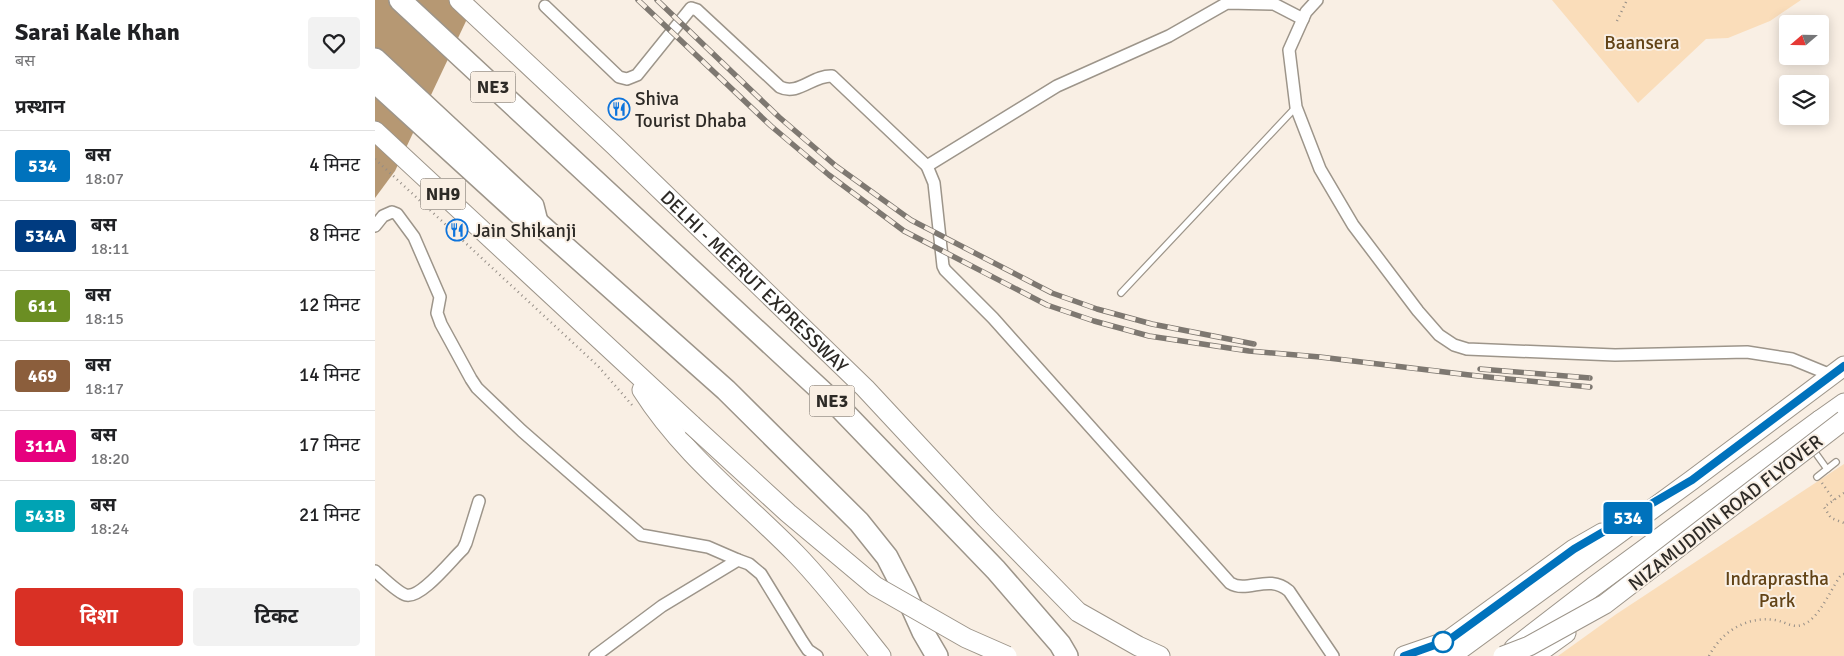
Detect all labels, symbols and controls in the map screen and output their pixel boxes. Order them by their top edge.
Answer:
north arrow [1779,15,1829,65]
map controls [1779,15,1829,125]
text: Sarai Kale Khan [15,17,180,47]
button: heart [308,17,360,69]
park label: Baansera [1604,31,1680,55]
text: बस [15,51,35,71]
road number: NE3 [471,72,515,102]
button: layers [1779,75,1829,125]
place label: Shiva Tourist Dhaba [635,87,747,133]
text: प्रस्थान [15,95,65,119]
restaurant icon: Shiva Tourist Dhaba [607,97,631,121]
text: बस [85,143,111,167]
text: 4 मिनट [309,153,360,177]
text: 534 [28,155,57,177]
text: 18:07 [85,169,124,189]
road number: NH9 [421,178,465,210]
street label: DELHI - MEERUT EXPRESSWAY [655,186,853,378]
text: बस [91,213,116,237]
restaurant icon: Jain Shikanji [445,218,469,242]
place label: Jain Shikanji [473,219,576,243]
text: 8 मिनट [309,223,360,247]
text: 534A [25,225,66,247]
text: 18:11 [91,239,130,259]
text: बस [85,283,111,307]
text: 12 मिनट [299,293,360,317]
text: 611 [28,295,57,317]
text: 18:15 [85,309,124,329]
text: बस [85,353,111,377]
text: 14 मिनट [299,363,360,387]
text: 469 [28,365,57,387]
text: 18:17 [85,379,124,399]
road number: NE3 [809,386,855,416]
text: बस [91,423,116,447]
street label: NIZAMUDDIN ROAD FLYOVER [1624,429,1828,596]
text: 17 मिनट [299,433,360,457]
text: 311A [25,435,66,457]
text: 18:20 [91,449,130,469]
text: बस [90,493,116,517]
line badge: 534 [1599,502,1657,534]
text: 21 मिनट [299,503,360,527]
text: 543B [25,505,65,527]
text: 534 [1613,507,1643,529]
text: 18:24 [90,519,129,539]
park label: Indraprastha Park [1725,567,1829,613]
button: दिशा [15,588,183,646]
button: टिकट [193,588,360,646]
unlabelled marker [1432,631,1454,653]

